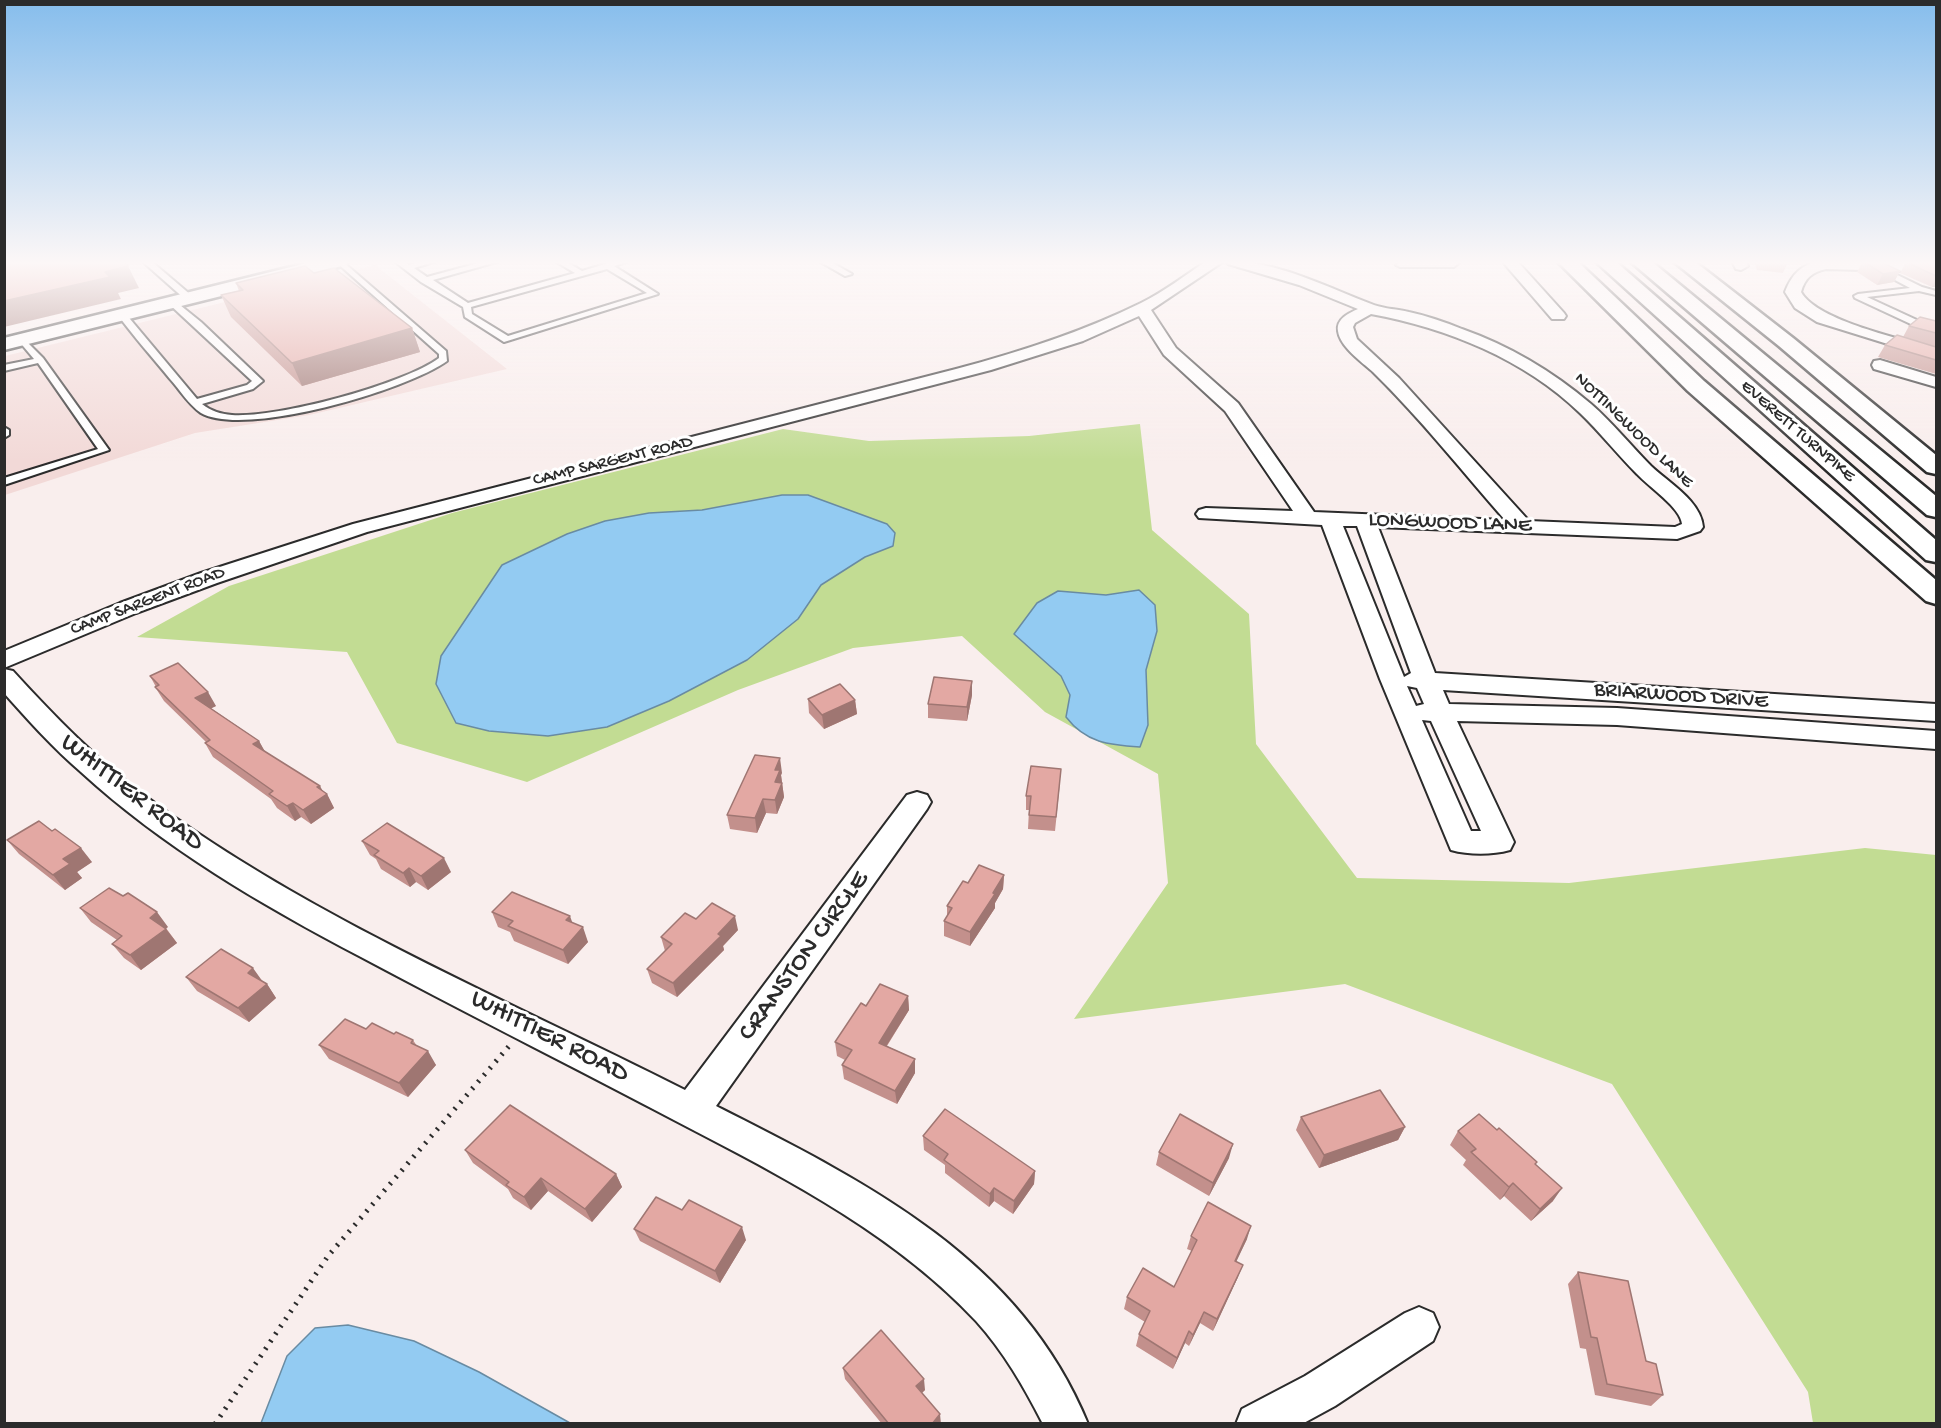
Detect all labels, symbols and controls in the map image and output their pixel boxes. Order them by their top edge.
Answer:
street label: NOTTINGWOOD LANE [1569,369,1697,493]
street label: EVERETT TURNPIKE [1735,376,1859,488]
street label: CAMP SARGENT ROAD [531,432,695,492]
street label: LONGWOOD LANE [1368,508,1532,540]
street label: CAMP SARGENT ROAD [68,563,228,641]
street label: BRIARWOOD DRIVE [1593,678,1769,716]
street label: WHITTIER ROAD [53,728,209,860]
street label: CRANSTON CIRCLE [732,866,878,1048]
street label: WHITTIER ROAD [464,984,634,1092]

